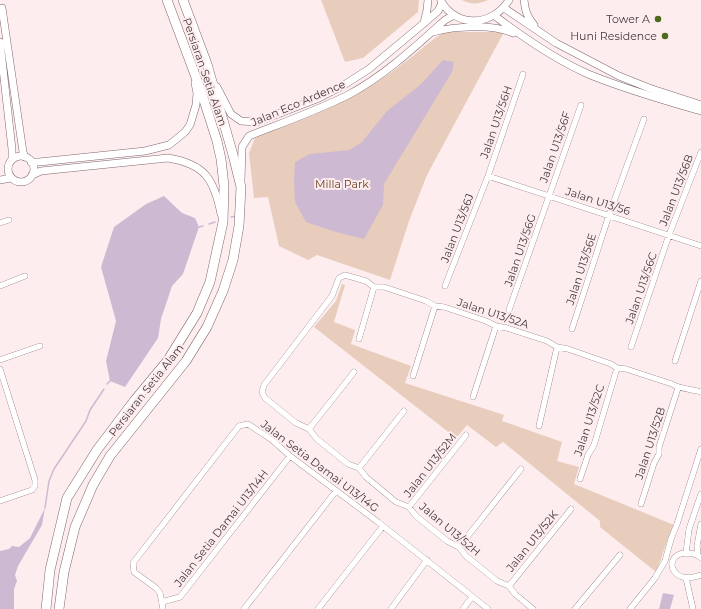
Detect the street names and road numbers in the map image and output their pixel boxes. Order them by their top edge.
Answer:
street label: Persiaran Setia Alam [180,16,230,128]
street label: Jalan Eco Ardence [248,77,348,130]
street label: Jalan U13/56H [477,84,515,161]
street label: Jalan U13/56F [536,110,574,185]
street label: Jalan U13/56B [656,152,696,229]
street label: Jalan U13/56 [563,184,632,218]
street label: Jalan U13/56J [437,192,477,265]
street label: Jalan U13/56G [501,212,539,289]
street label: Jalan U13/56E [563,231,599,308]
street label: Jalan U13/56C [622,250,660,327]
street label: Jalan U13/52A [454,294,531,331]
street label: Persiaran Setia Alam [106,341,186,439]
street label: Jalan U13/52C [571,382,607,459]
street label: Jalan U13/52B [631,405,668,482]
street label: Jalan Setia Damai U13/14G [257,416,382,515]
street label: Jalan U13/52M [400,430,459,501]
street label: Jalan Setia Damai U13/14H [170,467,271,590]
street label: Jalan U13/52H [416,499,483,559]
street label: Jalan U13/52K [502,507,561,575]

